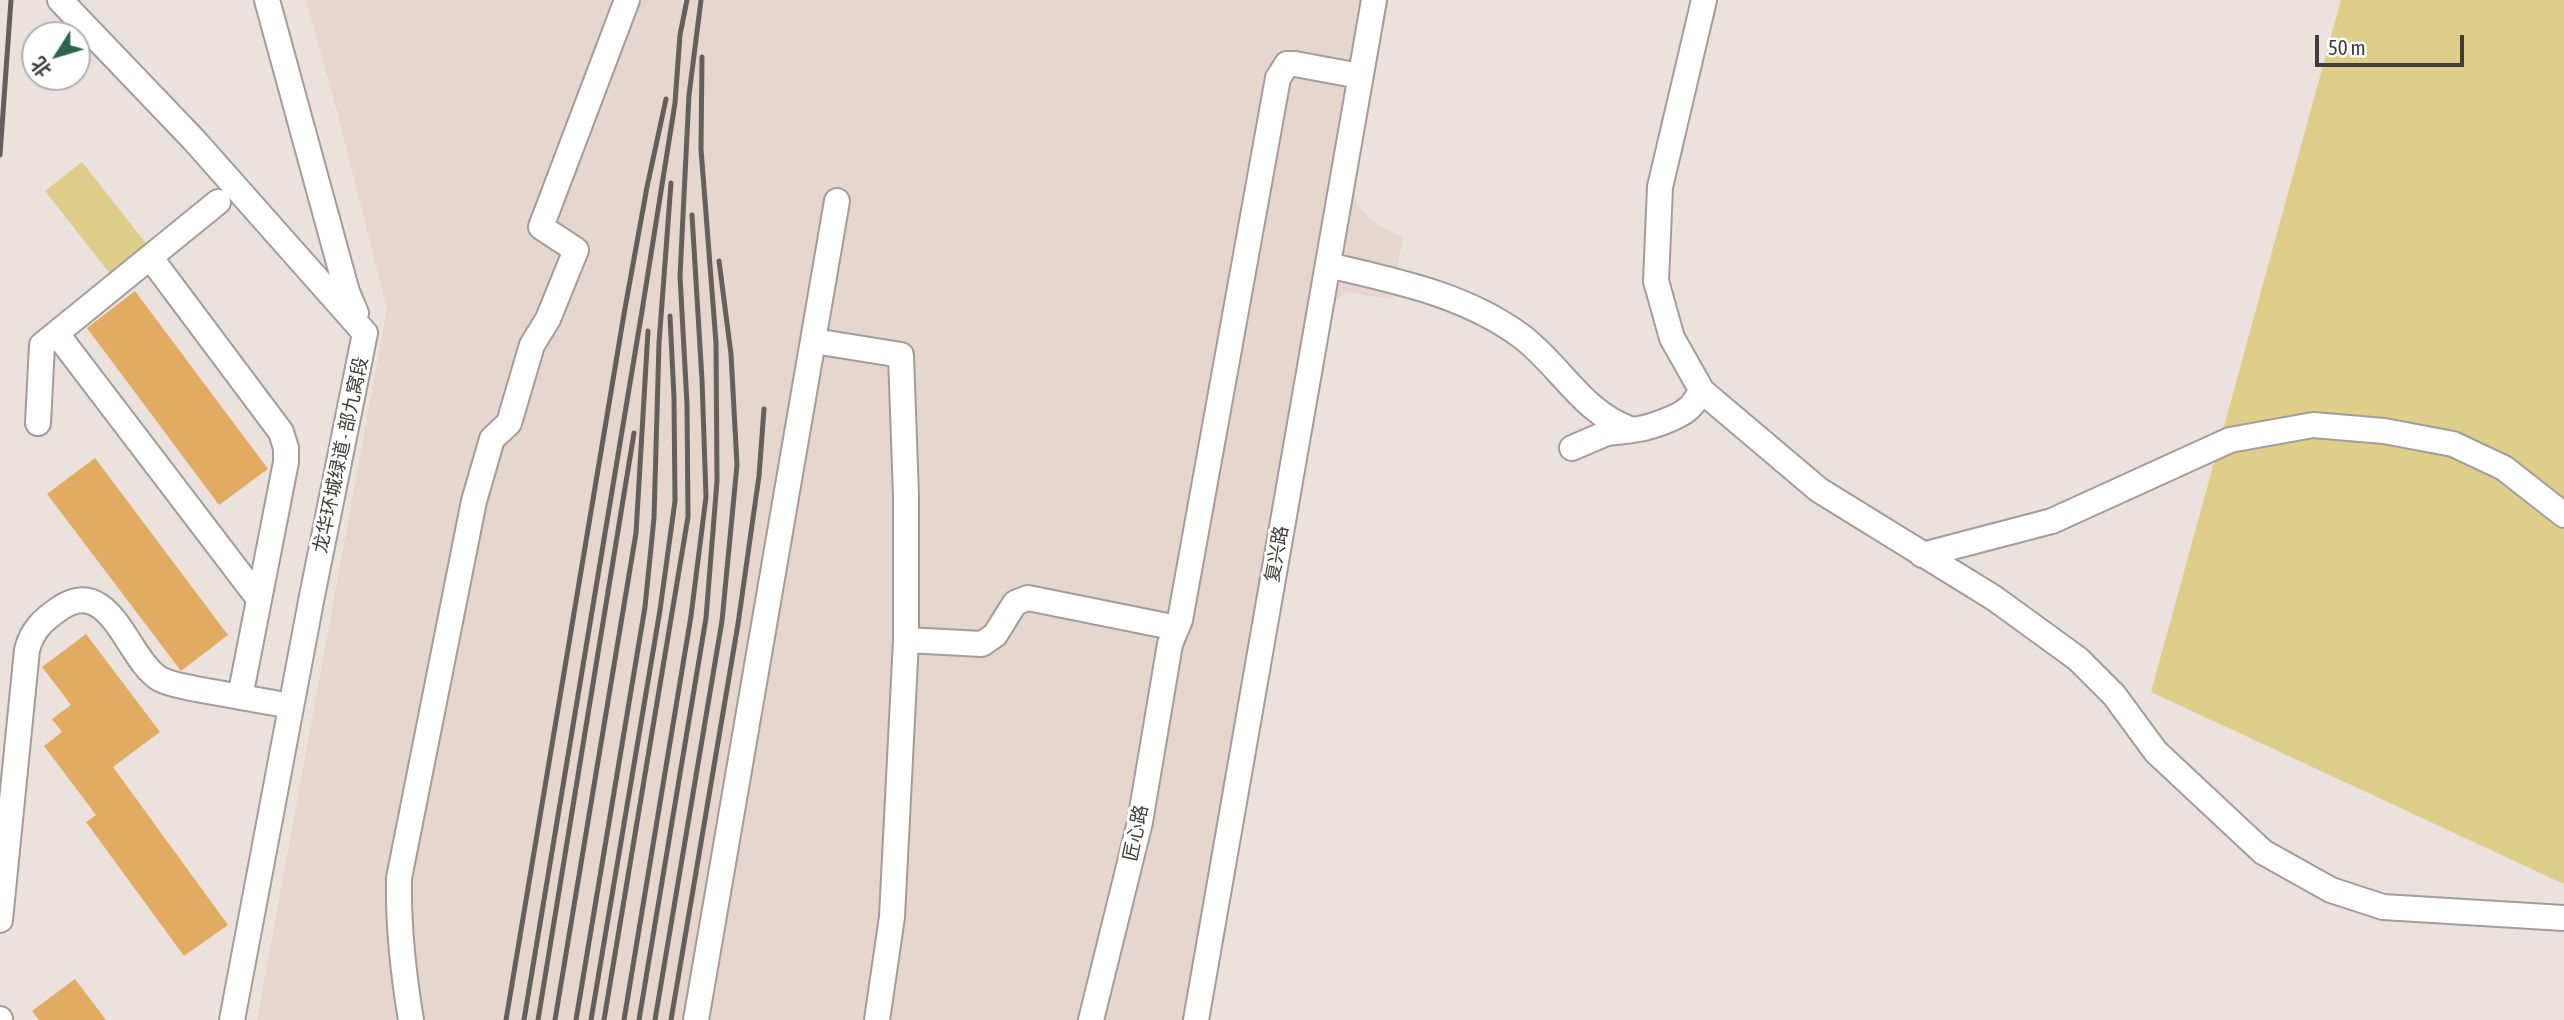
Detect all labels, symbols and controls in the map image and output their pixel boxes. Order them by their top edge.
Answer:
north arrow [21,21,91,91]
scale bar [2319,21,2468,65]
text: 50 m [2328,35,2366,59]
text: 北 [26,53,55,82]
street label: 龙华环城绿道 - 部九窝段 [309,355,373,555]
street label: 复兴路 [1261,524,1293,584]
street label: 匠心路 [1119,803,1153,863]

